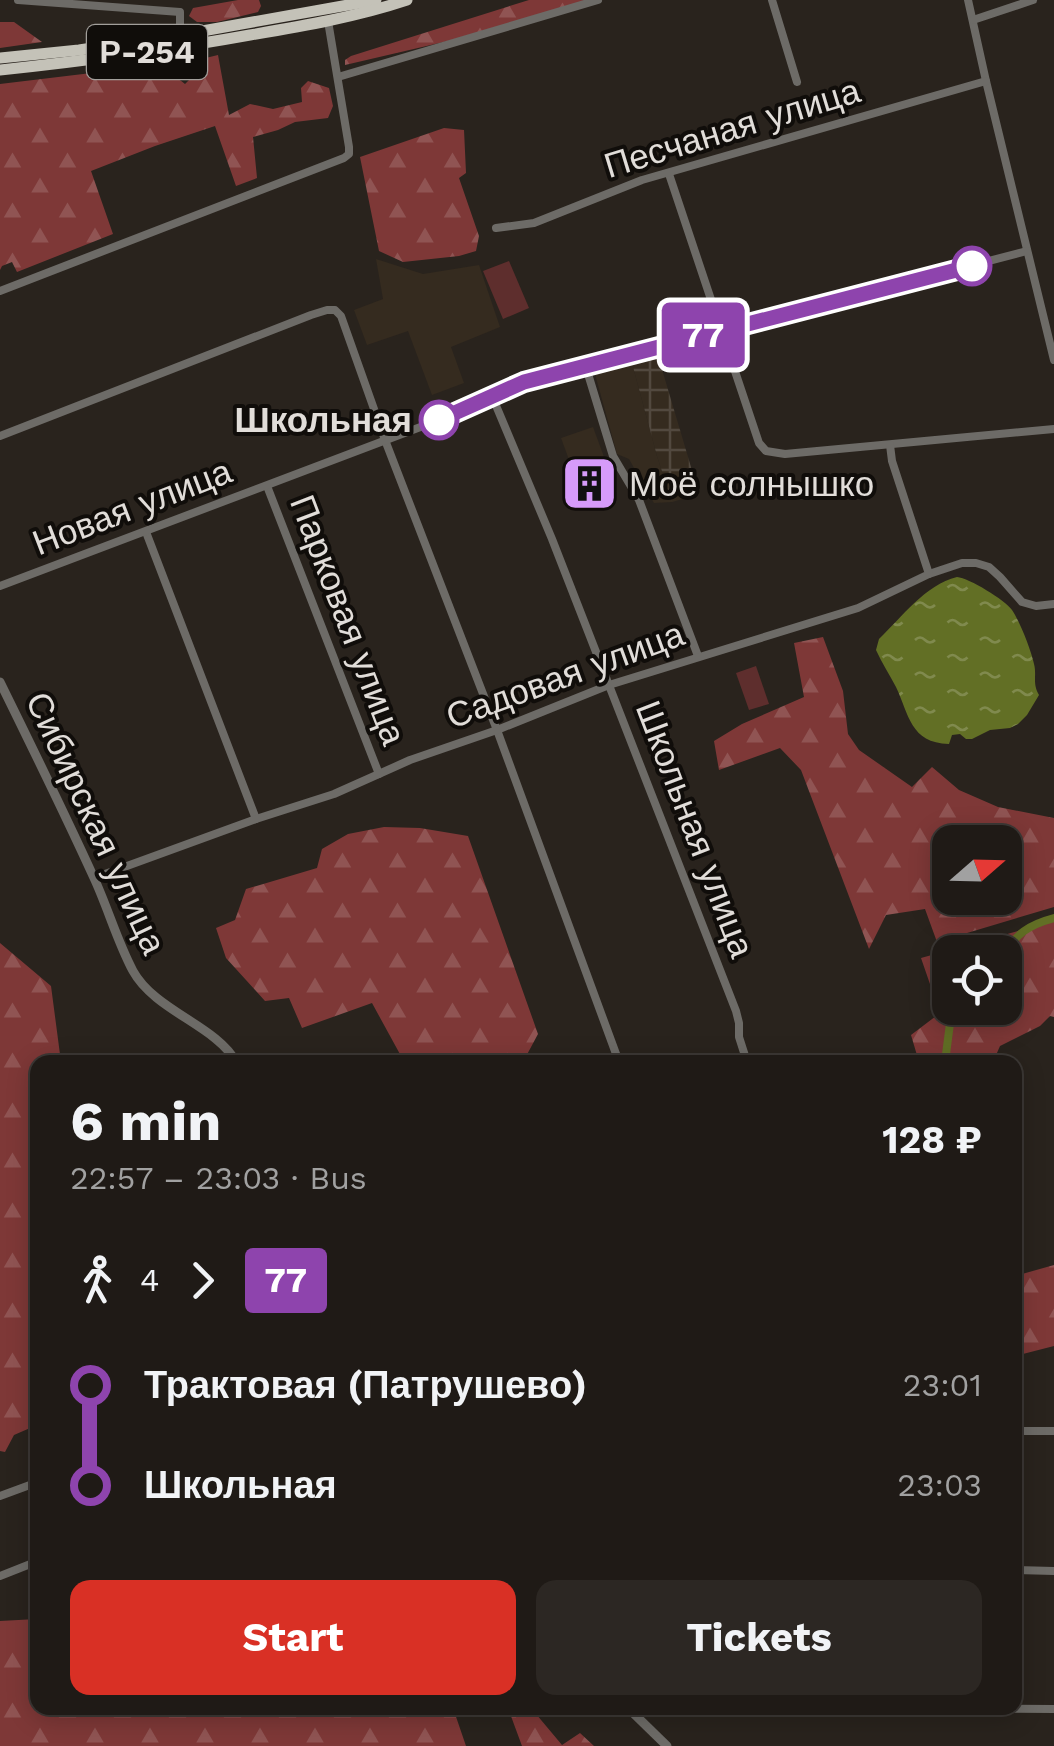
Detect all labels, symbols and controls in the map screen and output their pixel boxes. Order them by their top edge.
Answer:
road number: Р-254 [87,25,207,79]
street label: Песчаная улица [599,69,866,187]
unlabelled marker [953,247,991,285]
line badge: 77 [658,302,748,368]
text: 77 [682,314,724,356]
place label: Школьная [234,399,412,441]
marker: Школьная [420,401,458,439]
street label: Новая улица [27,450,238,564]
building icon: Моё солнышко [560,454,620,514]
place label: Моё солнышко [629,463,874,505]
street label: Парковая улица [281,489,415,751]
street label: Садовая улица [440,612,690,737]
street label: Сибирская улица [17,685,175,961]
street label: Школьная улица [627,695,763,964]
north arrow [932,825,1022,915]
map controls [932,825,1022,1025]
button: locate [932,935,1022,1025]
text: 6 min [70,1089,221,1153]
text: 128 ₽ [882,1118,982,1162]
text: 22:57 – 23:03 · Bus [70,1159,367,1197]
icon: walk [70,1253,125,1308]
icon: forward [175,1253,230,1308]
text: 77 [265,1259,307,1301]
text: 4 [140,1261,160,1299]
text: Трактовая (Патрушево) [144,1363,587,1407]
text: 23:01 [903,1366,982,1404]
text: Школьная [144,1463,337,1507]
text: 23:03 [897,1466,982,1504]
button: Start [70,1580,516,1695]
button: Tickets [536,1580,982,1695]

